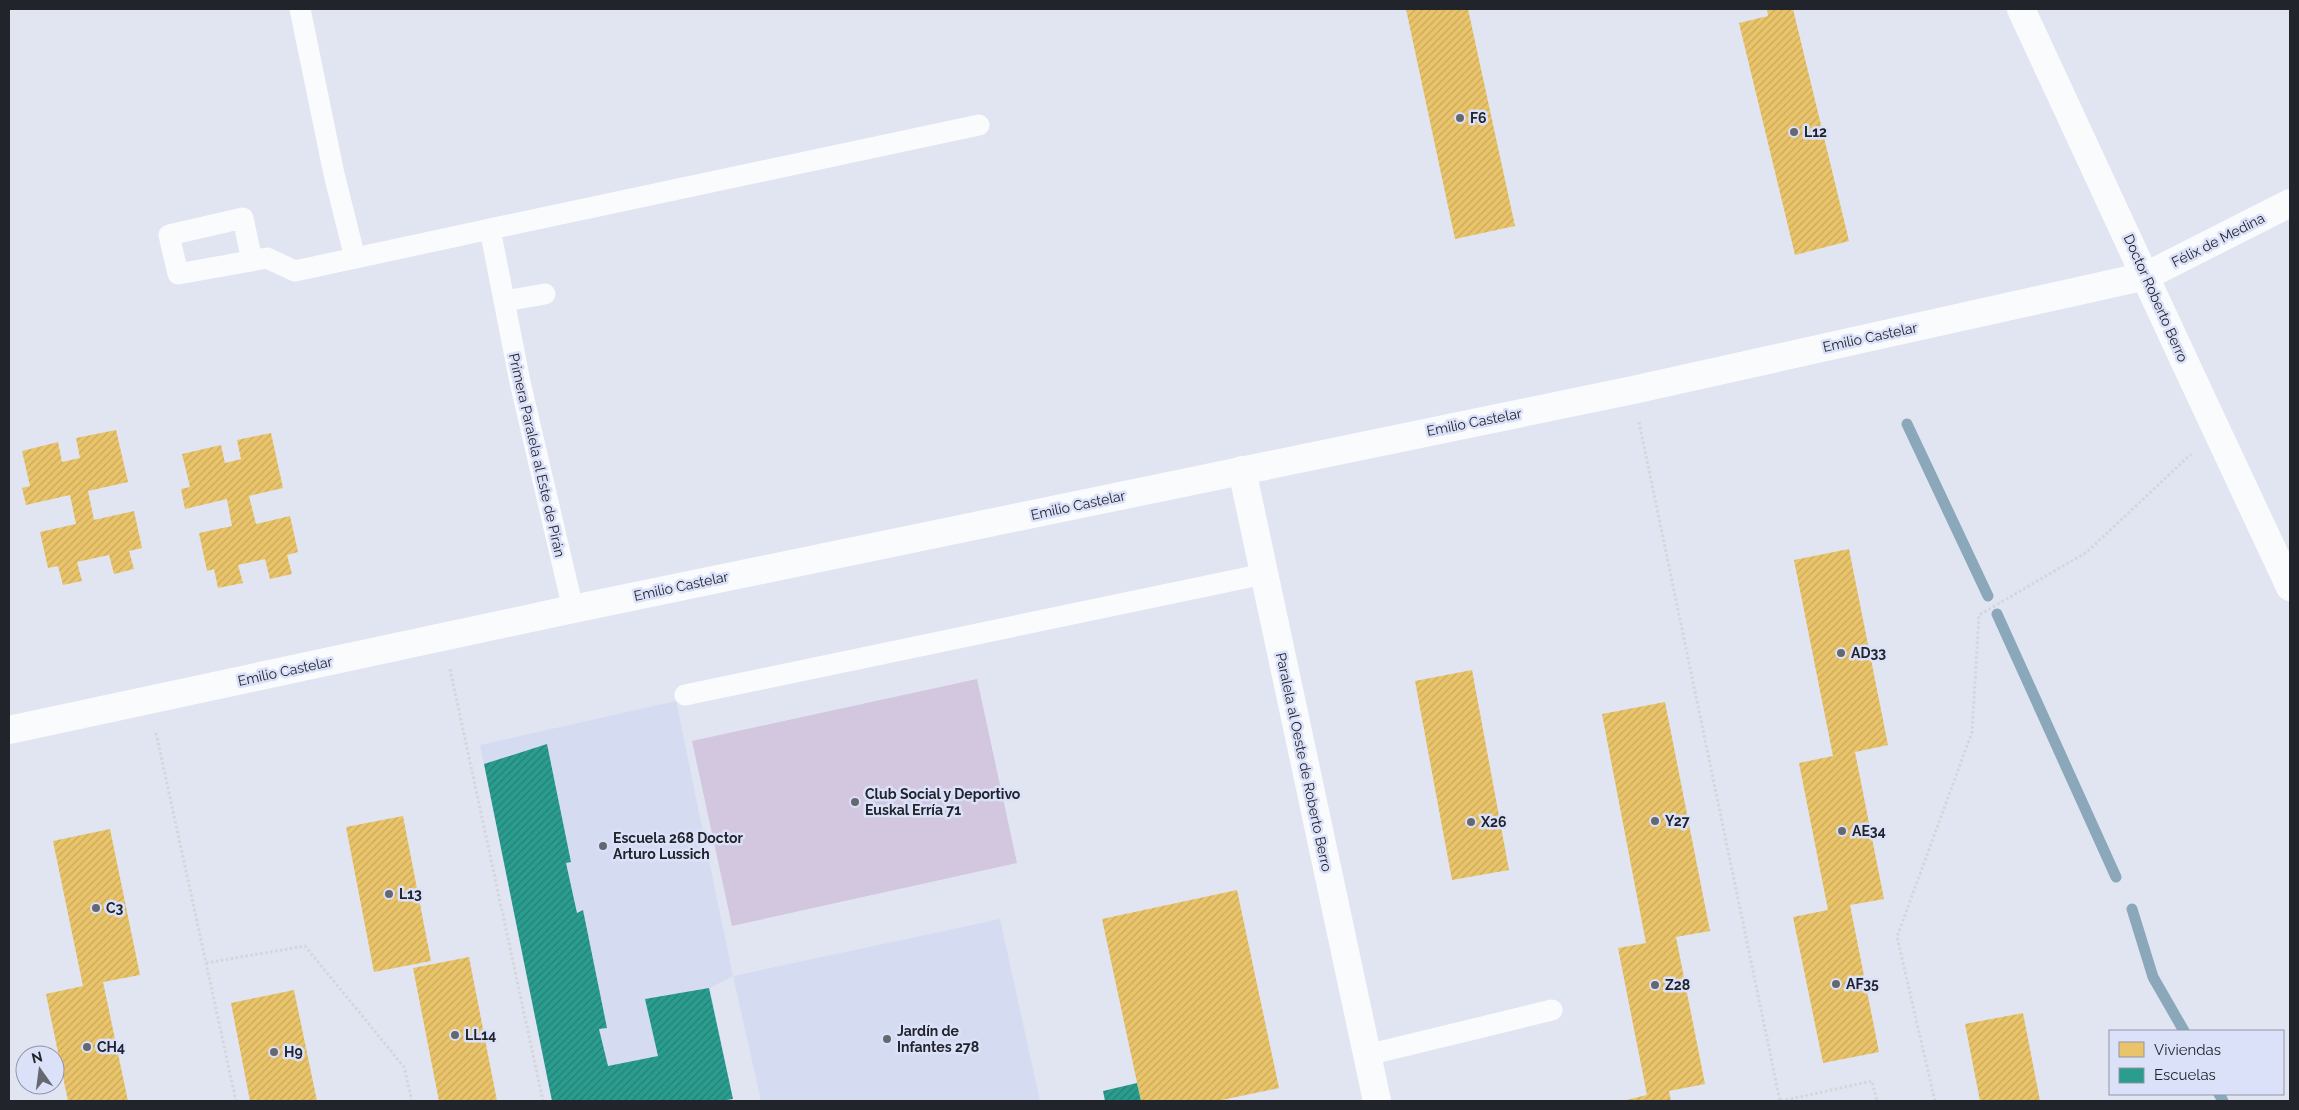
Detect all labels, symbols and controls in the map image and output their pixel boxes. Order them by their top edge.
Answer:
place label: F6 [1470,110,1487,126]
marker: F6 [1454,112,1466,124]
place label: L12 [1804,124,1827,140]
marker: L12 [1788,126,1800,138]
street label: Félix de Medina [2169,210,2267,270]
street label: Doctor Roberto Berro [2121,232,2191,364]
street label: Emilio Castelar [1821,319,1919,355]
street label: Primera Paralela al Este de Pirán [506,351,568,559]
street label: Emilio Castelar [1425,405,1523,439]
street label: Emilio Castelar [1029,487,1127,523]
street label: Emilio Castelar [632,568,730,604]
place label: AD33 [1851,645,1886,661]
marker: AD33 [1835,647,1847,659]
street label: Paralela al Oeste de Roberto Berro [1273,651,1335,873]
street label: Emilio Castelar [236,653,334,689]
place label: Club Social y Deportivo Euskal Erría 71 [865,786,1021,818]
marker: Club Social y Deportivo Euskal Erría 71 [849,796,861,808]
place label: Y27 [1665,813,1690,829]
place label: X26 [1480,814,1506,830]
marker: Y27 [1649,815,1661,827]
marker: X26 [1465,816,1477,828]
place label: AE34 [1852,823,1886,839]
marker: AE34 [1836,825,1848,837]
place label: Escuela 268 Doctor Arturo Lussich [613,830,743,862]
marker: Escuela 268 Doctor Arturo Lussich [597,840,609,852]
place label: L13 [399,886,422,902]
marker: L13 [383,888,395,900]
place label: C3 [106,900,124,916]
marker: C3 [90,902,102,914]
place label: AF35 [1846,976,1879,992]
place label: Z28 [1665,977,1690,993]
marker: AF35 [1830,978,1842,990]
marker: Z28 [1649,979,1661,991]
place label: Jardín de Infantes 278 [897,1023,979,1055]
place label: LL14 [465,1027,496,1043]
marker: LL14 [449,1029,461,1041]
legend [2109,1030,2284,1095]
marker: Jardín de Infantes 278 [881,1033,893,1045]
place label: CH4 [97,1039,125,1055]
marker: CH4 [81,1041,93,1053]
text: Viviendas [2154,1041,2221,1059]
place label: H9 [284,1044,303,1060]
north arrow [15,1045,65,1095]
marker: H9 [268,1046,280,1058]
text: N [30,1048,44,1066]
text: Escuelas [2154,1066,2216,1084]

